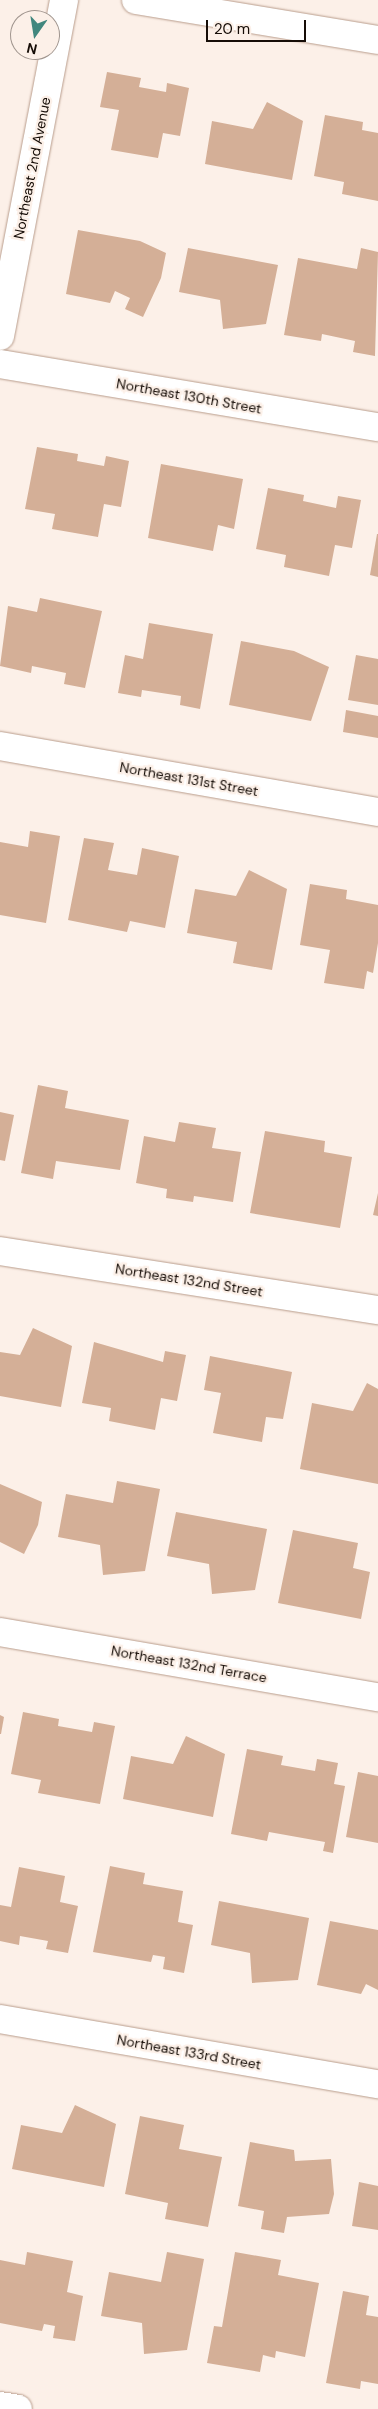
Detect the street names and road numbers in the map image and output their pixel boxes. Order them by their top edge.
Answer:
street label: Northeast 2nd Avenue [10,96,54,240]
street label: Northeast 130th Street [115,375,263,417]
street label: Northeast 131st Street [118,759,260,799]
street label: Northeast 132nd Street [114,1260,264,1300]
street label: Northeast 132nd Terrace [110,1642,268,1686]
street label: Northeast 133rd Street [116,2031,262,2073]

